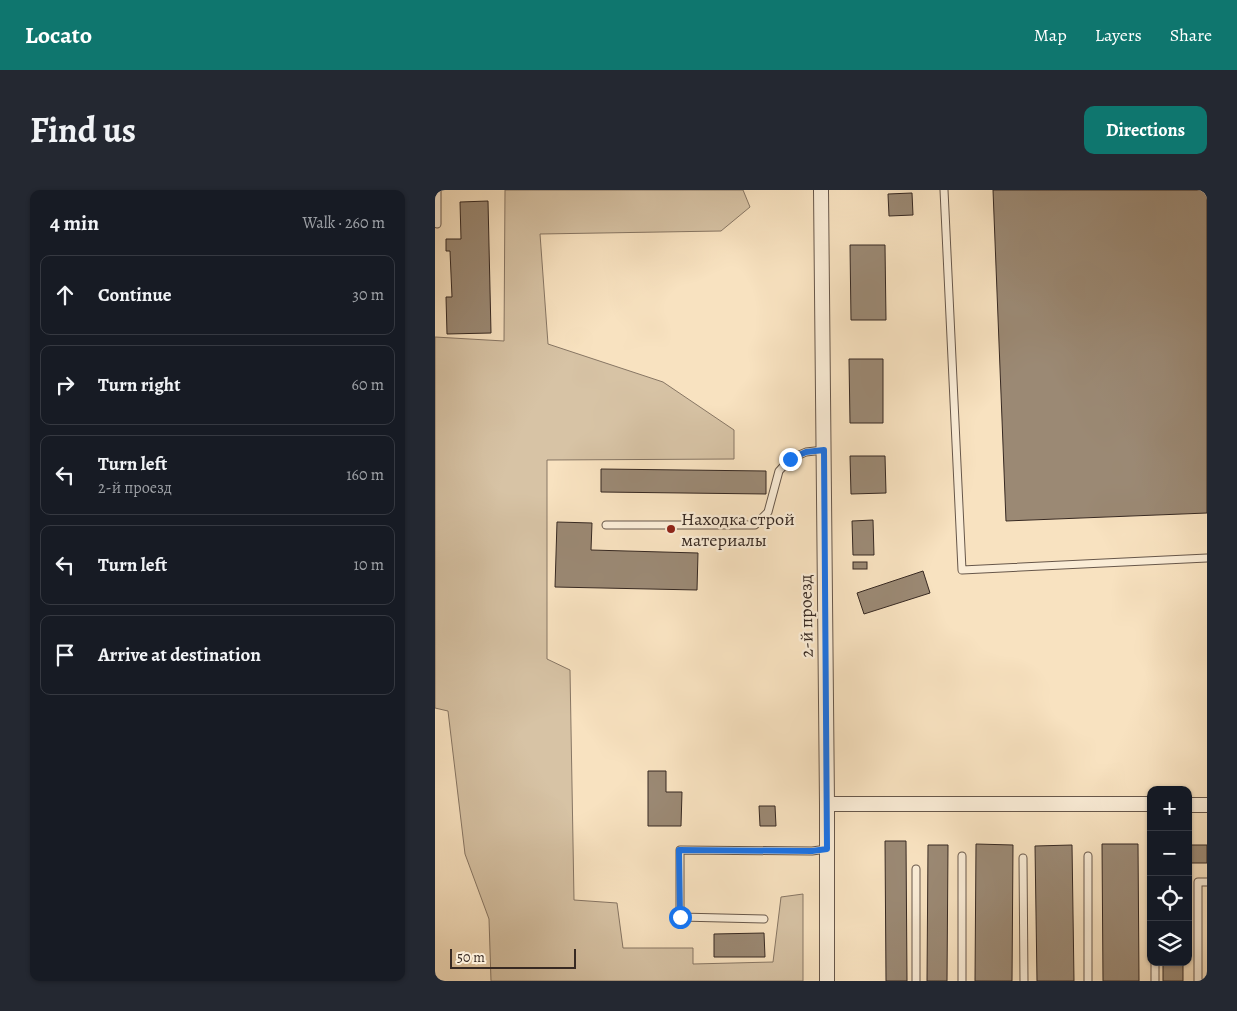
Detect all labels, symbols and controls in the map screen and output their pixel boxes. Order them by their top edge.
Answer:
text: Locato [25,19,92,51]
text: Map [1034,23,1067,47]
text: Layers [1095,23,1142,47]
text: Share [1170,23,1212,47]
text: Find us [30,106,136,154]
button: Directions [1084,106,1207,154]
text: 4 min [50,209,99,237]
text: Walk · 260 m [303,212,385,234]
icon: ahead [51,281,79,309]
text: Continue [98,282,172,308]
text: 30 m [352,284,384,306]
icon: right [51,371,79,399]
text: Turn right [98,372,180,398]
text: 60 m [352,374,384,396]
route end [779,448,802,471]
text: Turn left [98,451,167,477]
icon: left [51,461,79,489]
text: 160 m [346,464,384,486]
text: 2-й проезд [98,477,172,499]
place label: Находка строй материалы [681,507,795,552]
marker: Находка строй материалы [665,523,677,535]
icon: left [51,551,79,579]
text: Turn left [98,552,167,578]
text: 10 m [354,554,384,576]
street label: 2-й проезд [793,574,819,658]
icon: arrive [51,641,79,669]
text: Arrive at destination [98,642,261,668]
map controls [1147,786,1192,966]
button: + [1147,786,1192,831]
button: − [1147,831,1192,876]
button: locate [1147,876,1192,921]
route start [669,906,692,929]
button: layers [1147,921,1192,966]
scale bar [450,946,576,969]
text: 50 m [457,948,485,967]

